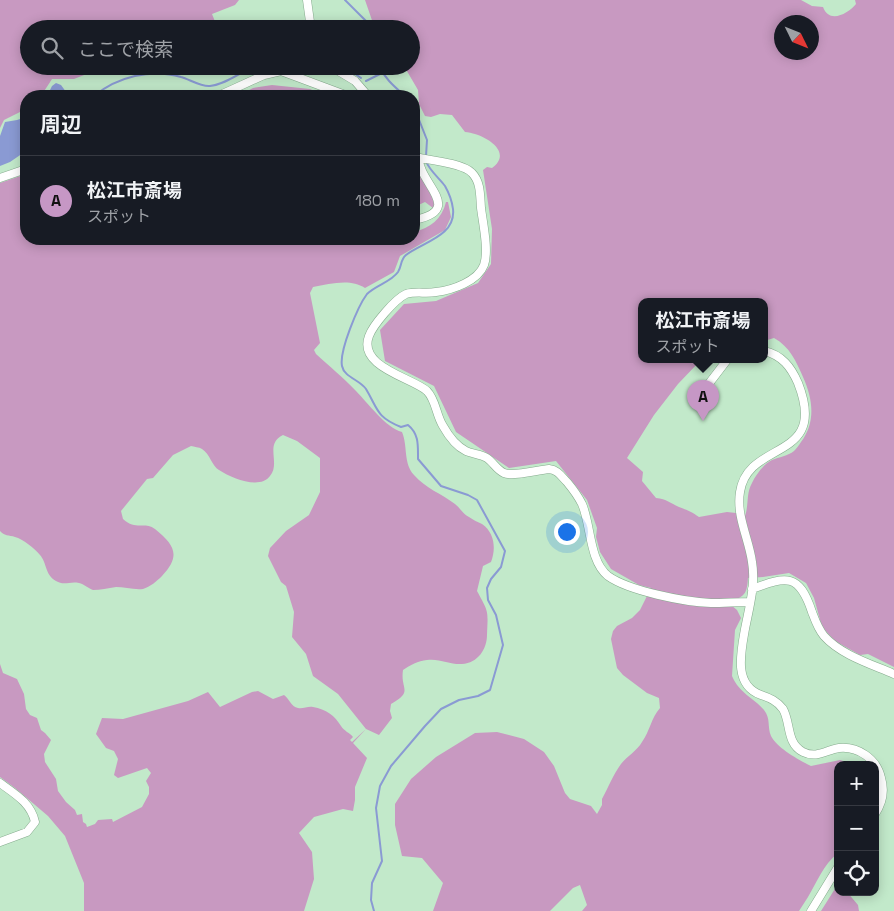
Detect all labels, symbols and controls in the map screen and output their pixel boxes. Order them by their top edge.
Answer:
north arrow [774,15,819,60]
search box [20,20,420,75]
icon: search [38,34,66,62]
text: ここで検索 [78,37,173,62]
text: 周辺 [40,111,82,138]
text: 松江市斎場 [87,178,182,203]
text: A [51,190,61,211]
text: 180 m [355,190,400,211]
text: スポット [87,206,151,227]
popup [638,298,768,363]
text: 松江市斎場 [655,308,751,333]
text: スポット [655,336,720,357]
pin: A [687,380,719,421]
your location [554,519,580,545]
map controls [834,761,879,896]
button: + [834,761,879,806]
button: − [834,806,879,851]
button: locate [834,851,879,896]

